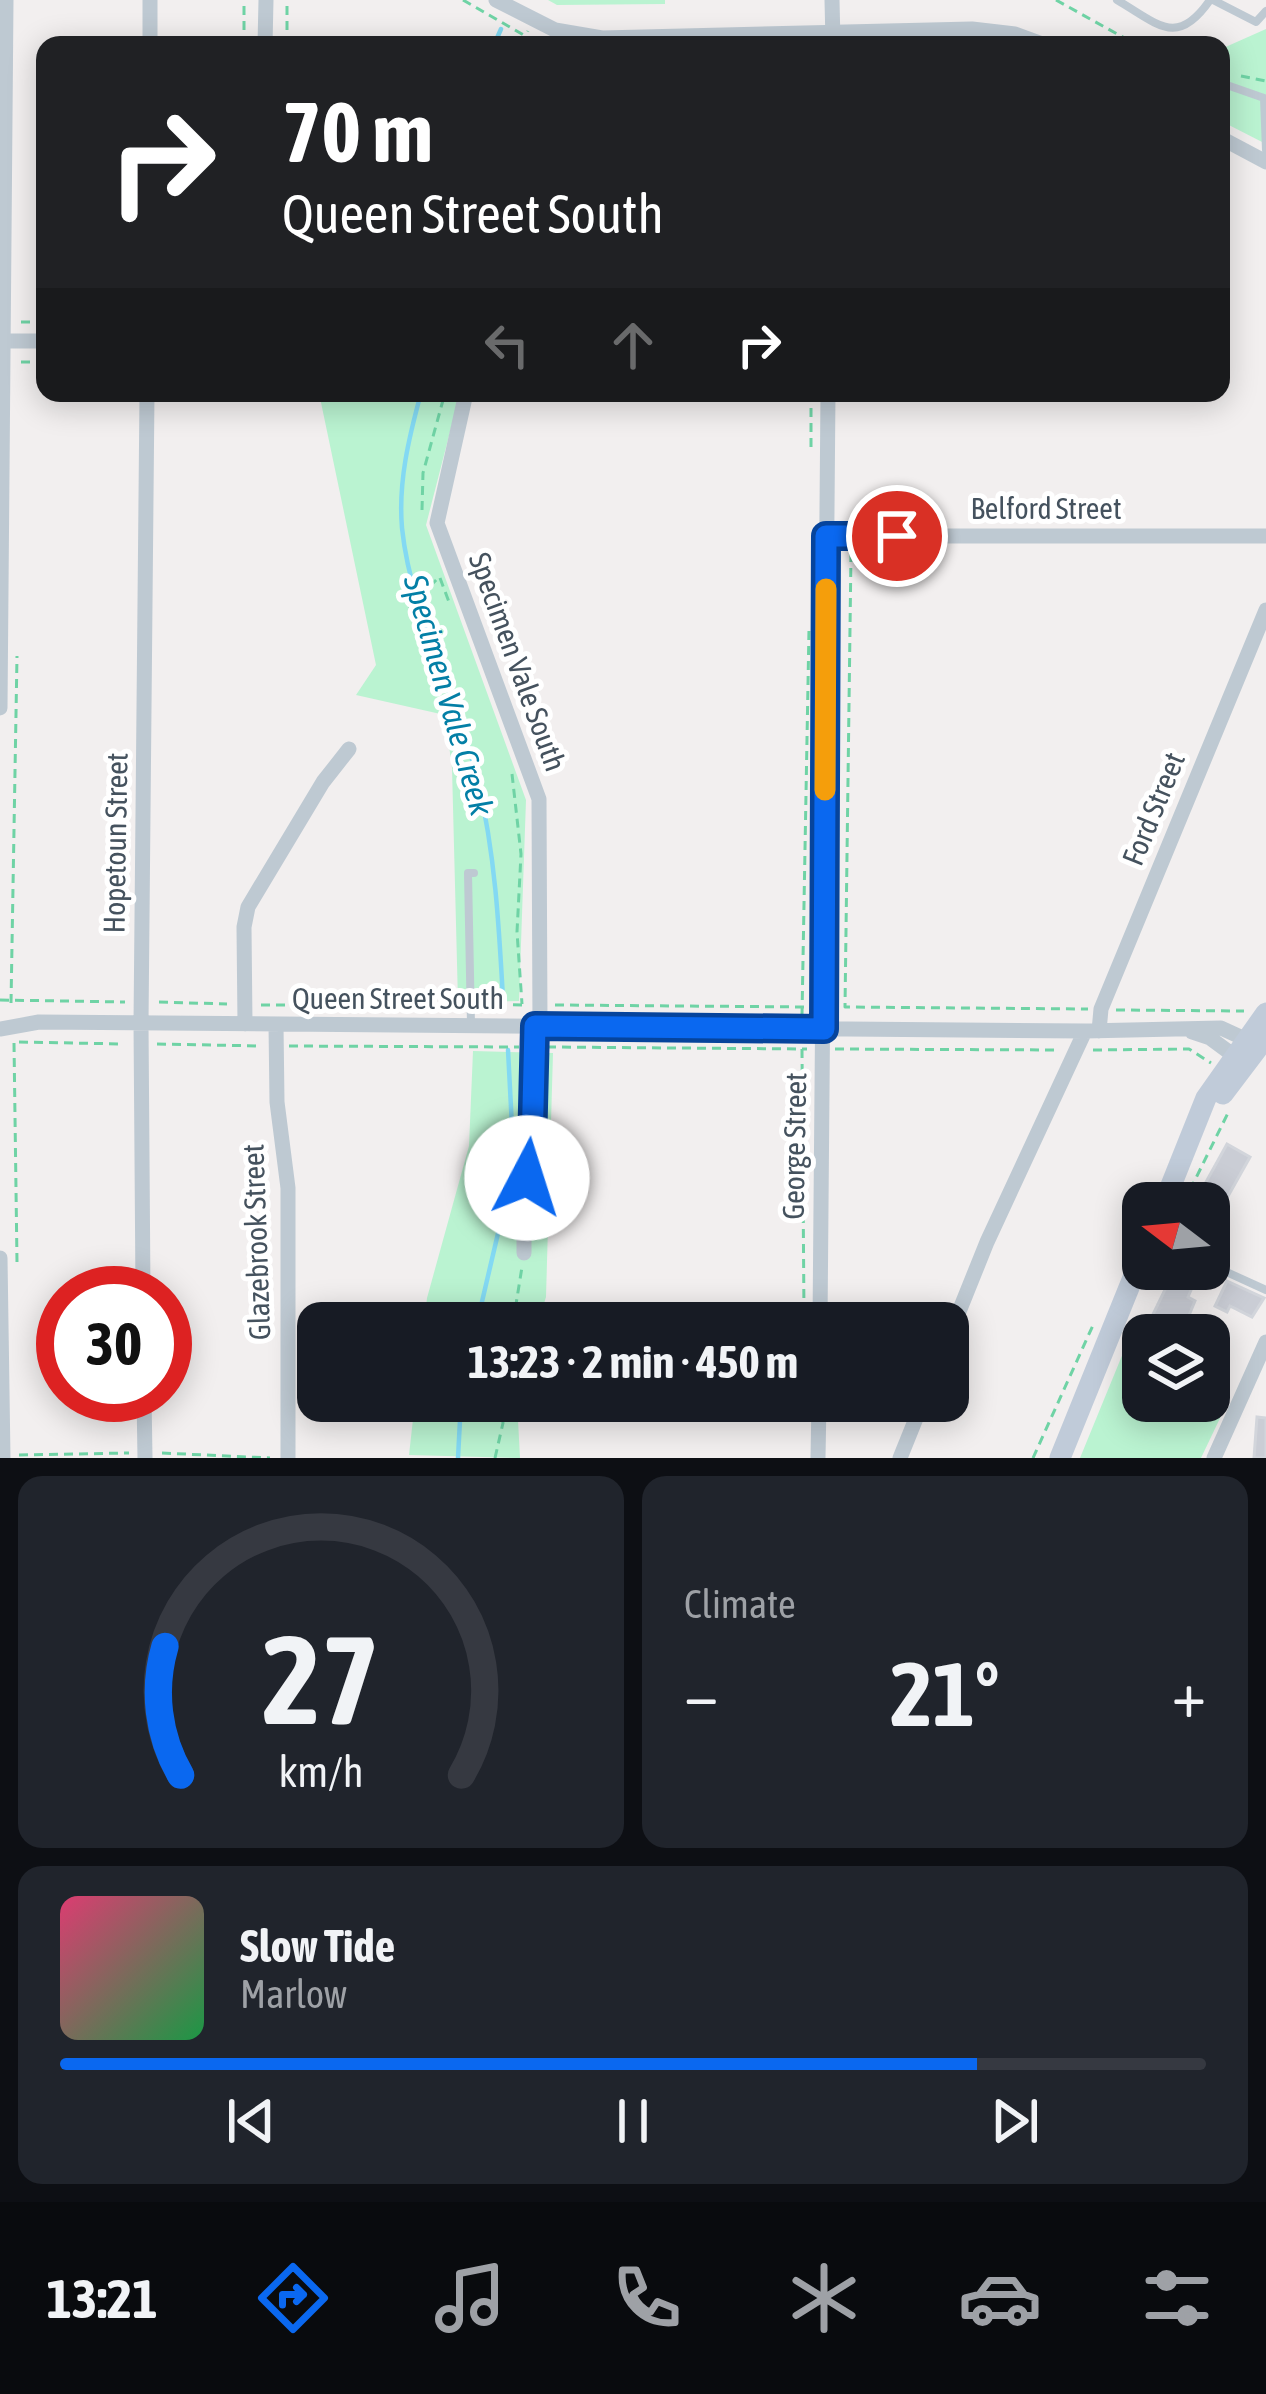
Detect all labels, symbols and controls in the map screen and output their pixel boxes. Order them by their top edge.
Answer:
icon: right [84,84,240,240]
text: 70 m [282,84,433,180]
text: Queen Street South [282,183,664,244]
icon: left [474,312,540,378]
icon: ahead [600,312,666,378]
icon: right [726,312,792,378]
pin [846,485,948,587]
street label: Belford Street [970,491,1122,525]
icon: arrive [864,503,930,569]
street label: Specimen Vale South [463,548,573,775]
water label: Specimen Vale Creek [396,569,502,820]
street label: Ford Street [1115,747,1191,870]
street label: Hopetoun Street [96,752,134,934]
street label: Queen Street South [292,981,504,1015]
street label: George Street [776,1072,812,1220]
position arrow [464,1115,590,1241]
street label: Glazebrook Street [236,1143,276,1341]
north arrow [1122,1182,1230,1290]
map controls [1122,1182,1230,1422]
speed limit sign: 30 [36,1266,192,1422]
button: layers [1122,1314,1230,1422]
text: 13:23 · 2 min · 450 m [468,1336,798,1388]
text: Climate [684,1582,796,1626]
text: 27 [262,1607,380,1750]
text: 21° [890,1642,1000,1745]
text: − [684,1655,718,1731]
text: + [1172,1655,1206,1731]
text: km/h [278,1747,364,1796]
text: Slow Tide [240,1920,395,1972]
text: Marlow [240,1972,347,2016]
icon: previous [218,2088,284,2154]
icon: pause [600,2088,666,2154]
icon: next [982,2088,1048,2154]
icon: directions [251,2256,335,2340]
icon: music [428,2256,512,2340]
icon: phone [605,2256,689,2340]
icon: climate [782,2256,866,2340]
icon: car [958,2256,1042,2340]
icon: filters [1135,2256,1219,2340]
text: 13:21 [46,2268,158,2329]

